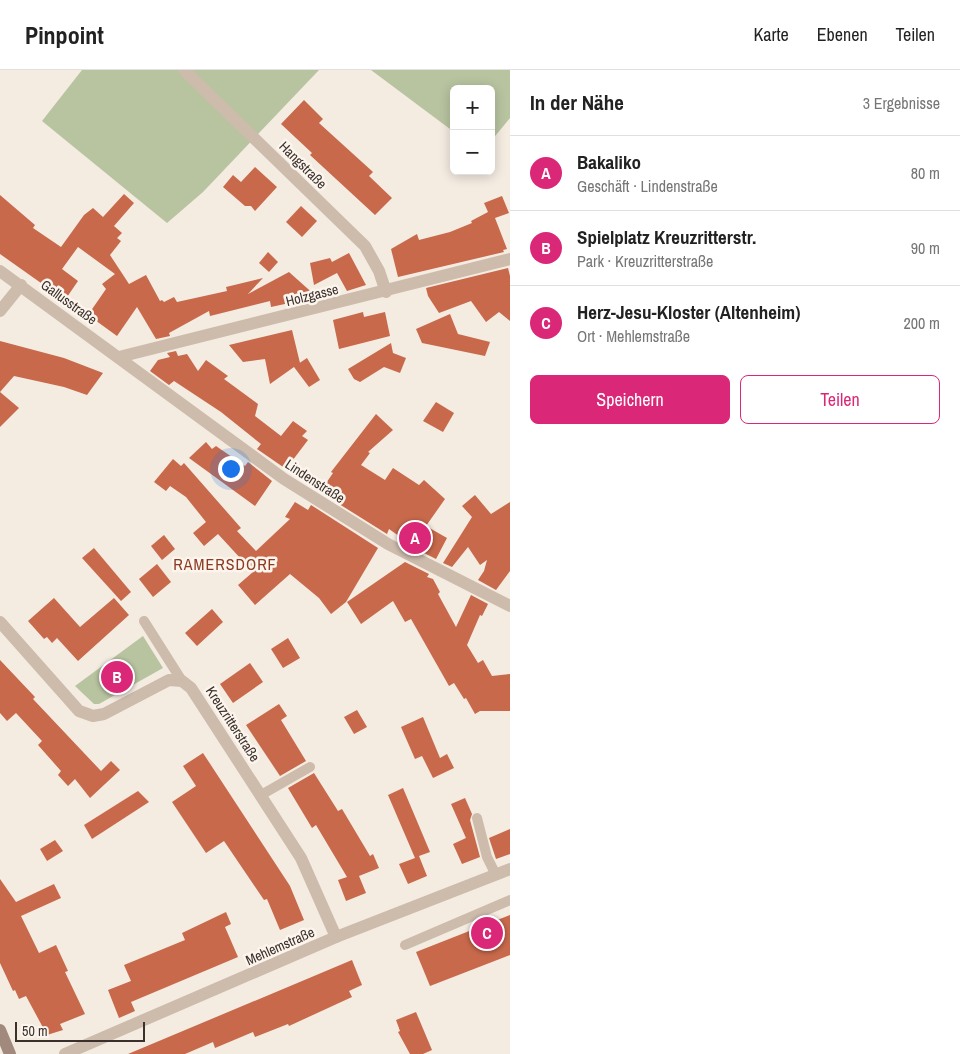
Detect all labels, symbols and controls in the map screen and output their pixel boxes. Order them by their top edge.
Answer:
text: Pinpoint [25,19,104,51]
text: Karte [753,22,789,47]
text: Ebenen [817,22,868,47]
text: Teilen [896,22,935,47]
map controls [450,85,495,175]
button: + [450,85,495,130]
text: In der Nähe [530,88,624,117]
text: 3 Ergebnisse [863,92,940,114]
button: − [450,130,495,175]
street label: Hangstraße [275,137,331,193]
text: Bakaliko [577,149,641,175]
text: A [541,162,551,184]
text: 80 m [911,162,940,184]
text: Geschäft · Lindenstraße [577,175,718,197]
text: Spielplatz Kreuzritterstr. [577,224,756,250]
text: B [541,237,551,259]
text: 90 m [911,237,940,259]
text: Park · Kreuzritterstraße [577,250,713,272]
street label: Gallusstraße [37,276,101,328]
street label: Holzgasse [284,280,340,310]
text: Herz-Jesu-Kloster (Altenheim) [577,299,800,325]
text: C [541,312,551,334]
text: 200 m [904,312,940,334]
text: Ort · Mehlemstraße [577,325,690,347]
button: Speichern [530,375,730,424]
button: Teilen [740,375,940,424]
street label: Lindenstraße [282,455,348,507]
your location [218,456,244,482]
pin: A [399,519,431,557]
district label: RAMERSDORF [173,553,277,575]
pin: B [101,658,133,696]
street label: Kreuzritterstraße [202,683,264,765]
pin: C [471,914,503,952]
street label: Mehlemstraße [243,923,317,969]
scale bar [15,1019,145,1042]
text: 50 m [22,1022,48,1040]

